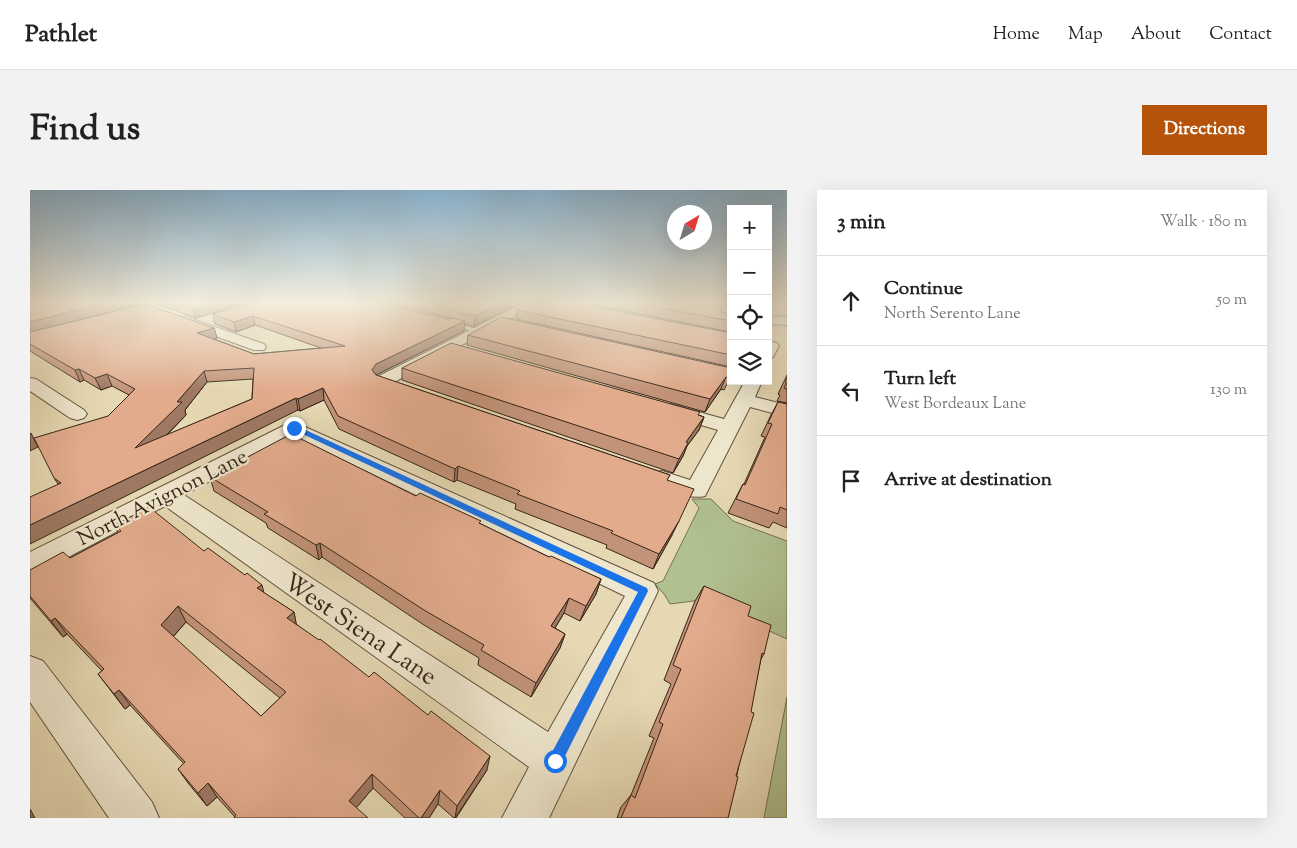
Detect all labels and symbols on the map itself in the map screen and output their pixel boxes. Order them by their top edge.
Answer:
north arrow [667,205,712,250]
route end [283,417,306,440]
street label: North Avignon Lane [72,443,253,555]
street label: West Siena Lane [275,566,443,695]
route start [544,750,567,773]

